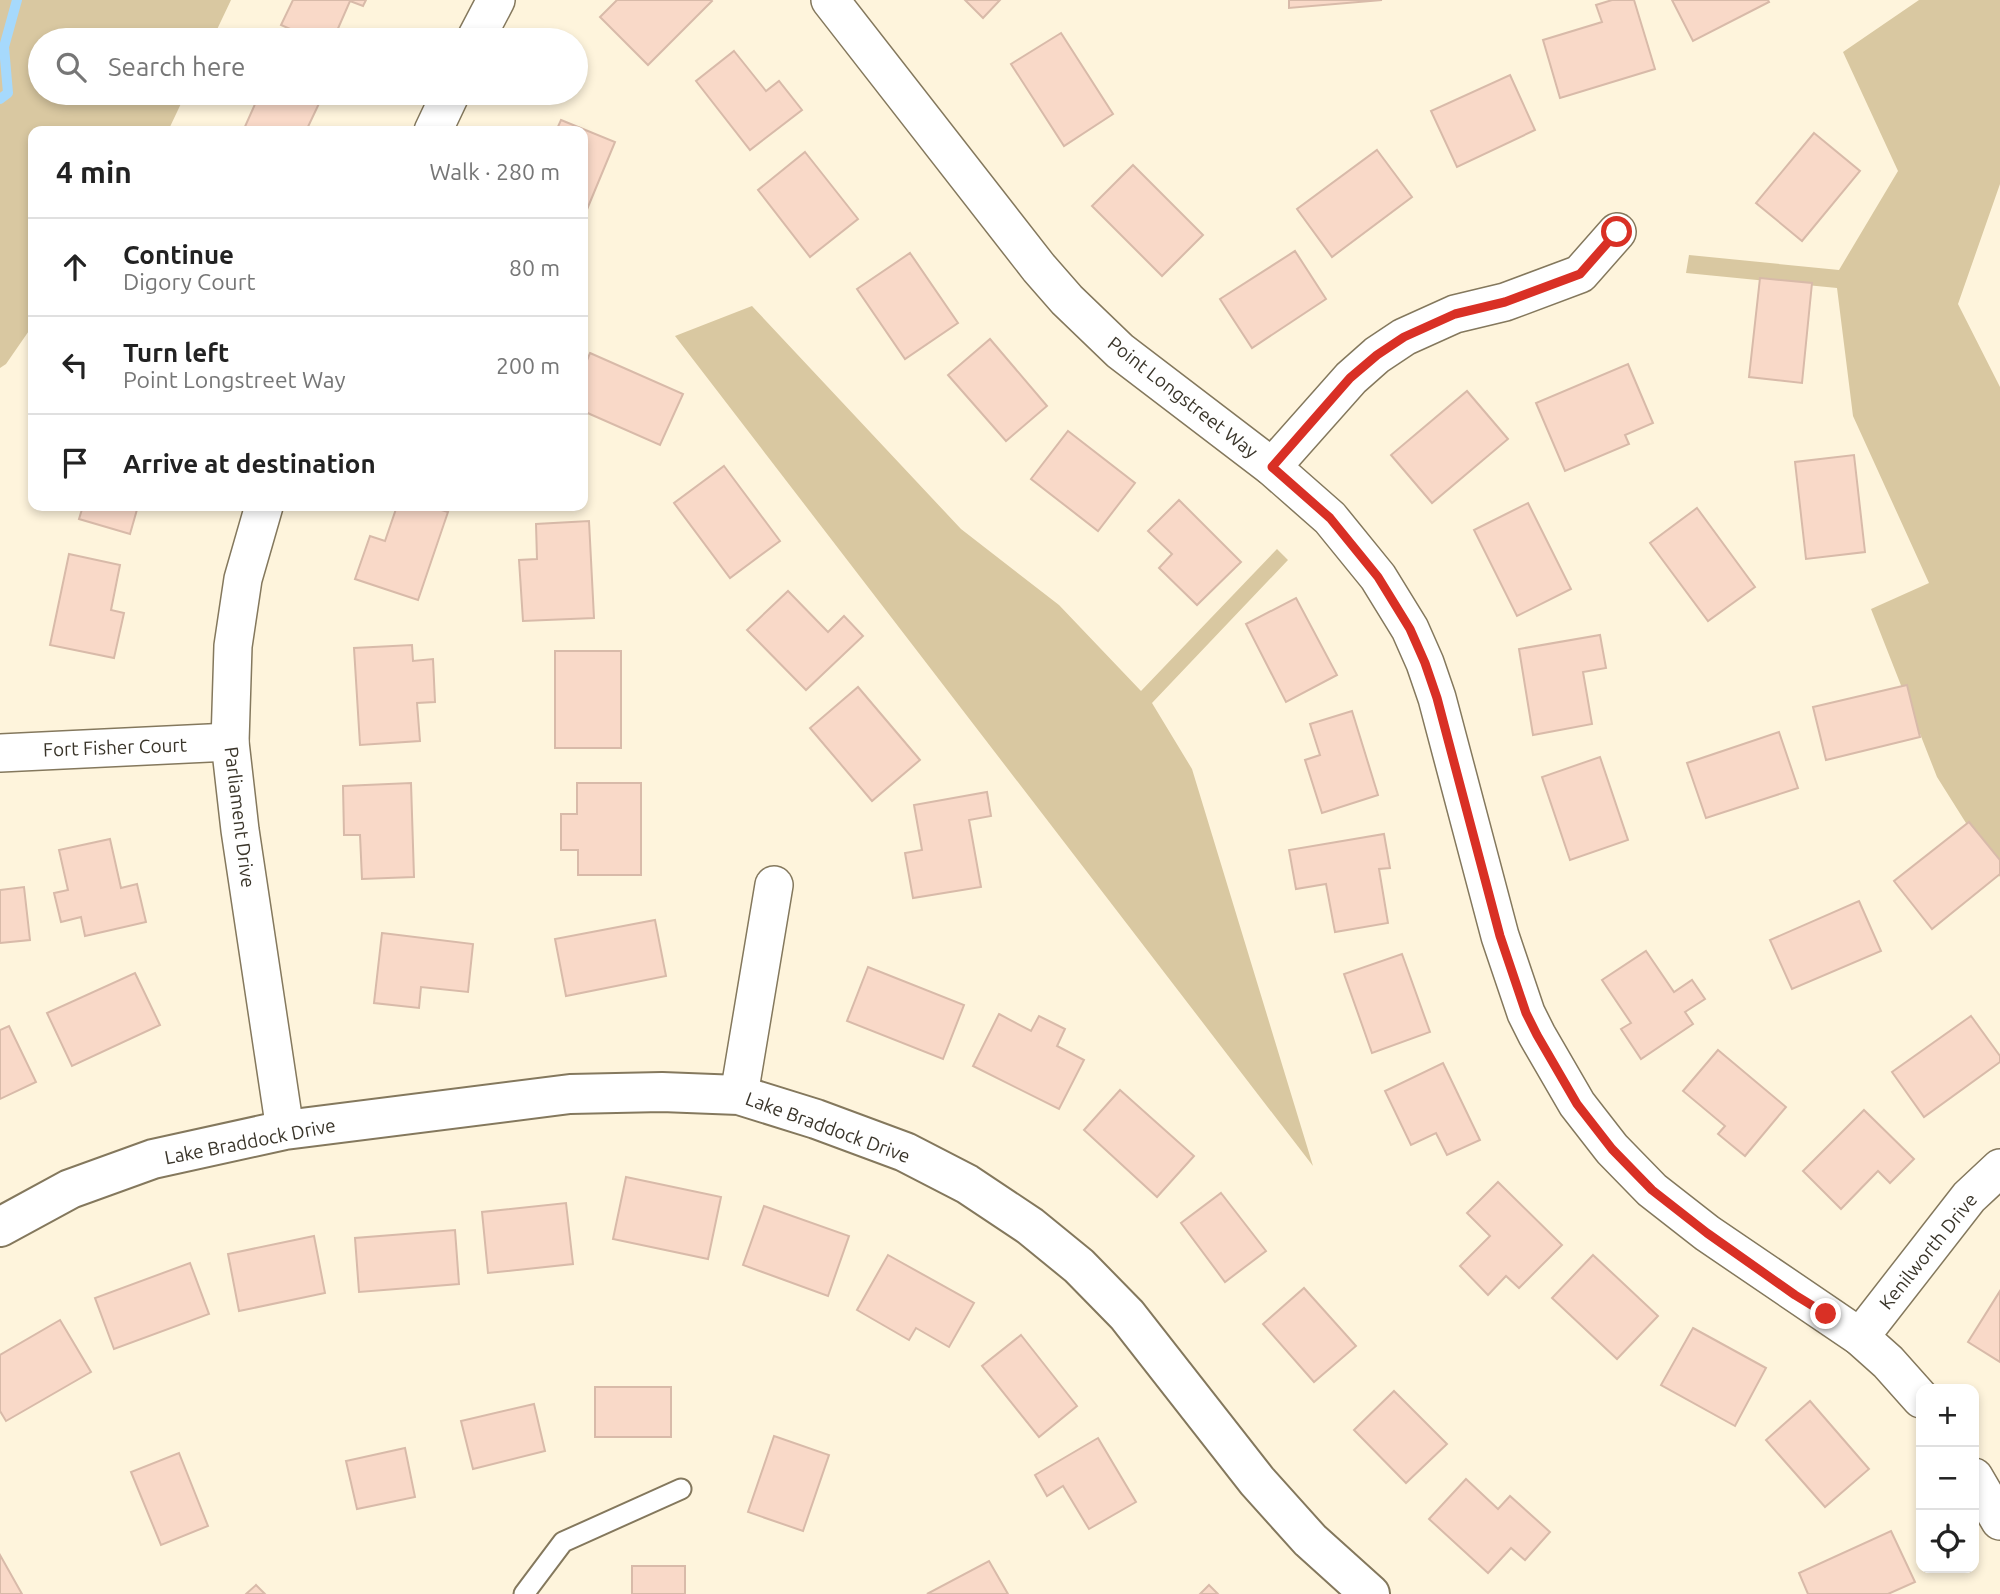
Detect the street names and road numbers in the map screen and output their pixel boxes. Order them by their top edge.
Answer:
street label: Point Longstreet Way [1104,332,1262,462]
street label: Fort Fisher Court [43,733,188,761]
street label: Parliament Drive [220,745,260,889]
street label: Lake Braddock Drive [743,1087,913,1167]
street label: Lake Braddock Drive [163,1114,337,1168]
street label: Kenilworth Drive [1874,1189,1982,1313]

